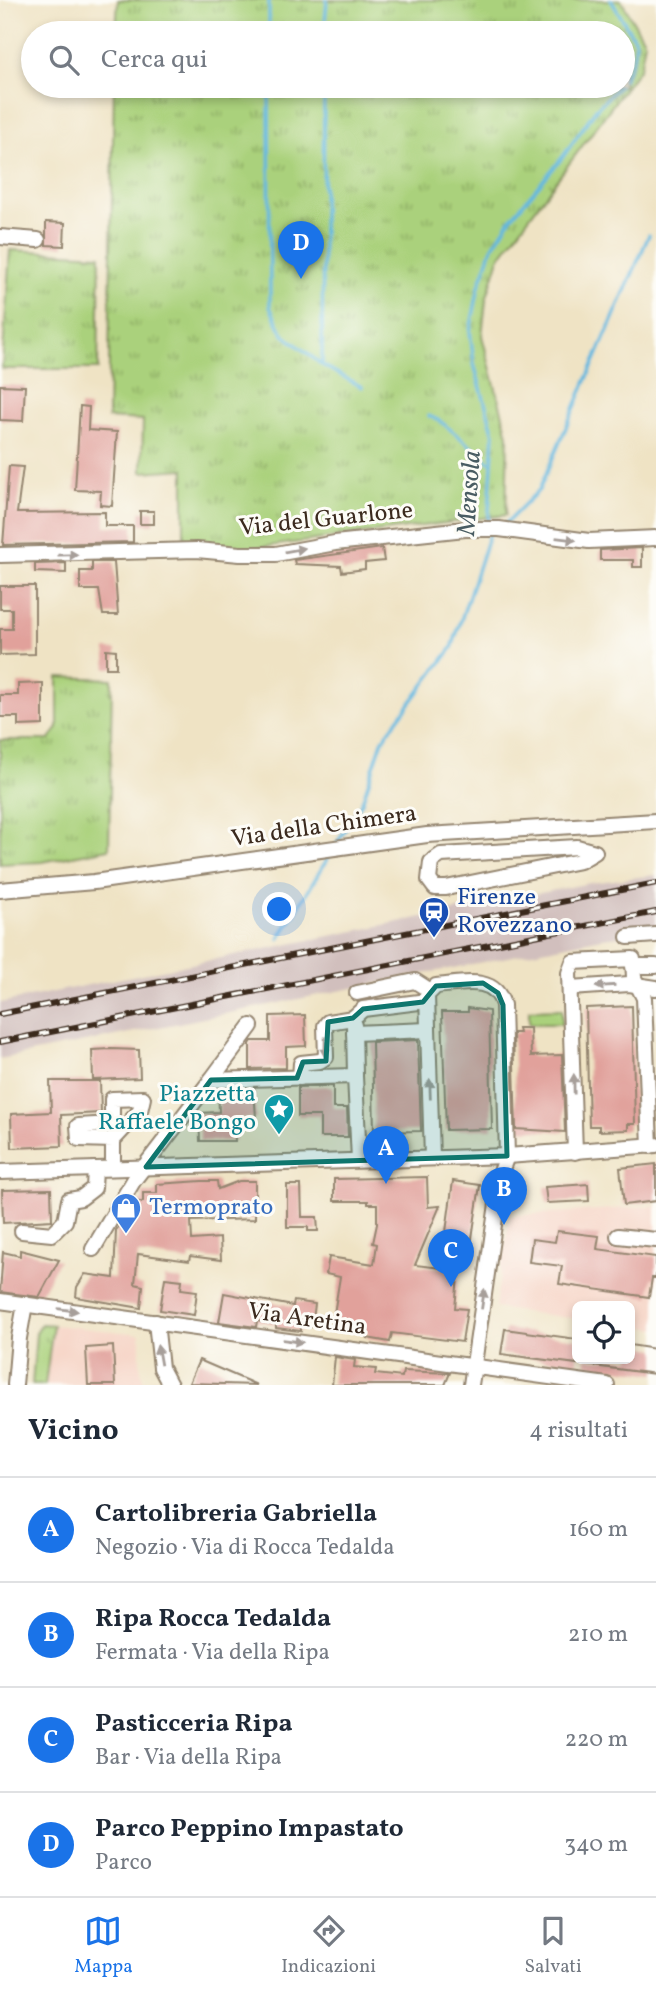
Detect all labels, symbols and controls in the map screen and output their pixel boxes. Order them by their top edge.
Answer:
search box [21,21,635,98]
icon: search [45,41,83,79]
text: Cerca qui [101,42,208,78]
pin: D [278,221,324,279]
water label: Mensola [449,449,491,538]
street label: Via del Guarlone [237,494,415,546]
one-way arrow [555,533,577,544]
one-way arrow [284,544,306,555]
one-way arrow [57,549,79,561]
street label: Via della Chimera [229,797,419,857]
place label: Firenze Rovezzano [457,881,572,943]
your location [262,892,296,926]
station icon: Firenze Rovezzano [417,895,451,939]
one-way arrow [594,981,616,992]
one-way arrow [319,1036,331,1058]
one-way arrow [568,1072,579,1094]
place label: Piazzetta Raffaele Bongo [98,1078,256,1140]
one-way arrow [424,1078,435,1100]
place icon: Piazzetta Raffaele Bongo [262,1092,296,1136]
pin: A [363,1126,409,1184]
pin: B [481,1167,527,1225]
shop icon: Termoprato [109,1191,143,1235]
place label: Termoprato [149,1191,273,1225]
pin: C [428,1229,474,1287]
one-way arrow [478,1288,489,1310]
street label: Via Aretina [245,1295,369,1345]
map controls [572,1301,635,1364]
button: locate [572,1301,635,1364]
one-way arrow [57,1305,79,1316]
one-way arrow [282,1335,304,1346]
one-way arrow [153,1344,164,1366]
text: Vicino [28,1410,119,1452]
text: 4 risultati [529,1415,628,1447]
text: Cartolibreria Gabriella [95,1496,377,1532]
text: A [43,1514,59,1546]
text: 160 m [569,1514,628,1546]
text: Negozio · Via di Rocca Tedalda [95,1532,395,1564]
text: Ripa Rocca Tedalda [95,1601,331,1637]
text: B [43,1619,59,1651]
text: 210 m [568,1619,628,1651]
text: Fermata · Via della Ripa [95,1637,330,1669]
text: Pasticceria Ripa [95,1706,293,1742]
text: C [44,1724,58,1756]
text: 220 m [565,1724,628,1756]
text: Bar · Via della Ripa [95,1742,282,1774]
text: Parco Peppino Impastato [95,1811,404,1847]
text: D [43,1829,59,1861]
text: 340 m [564,1829,628,1861]
text: Parco [95,1847,152,1879]
tab: Mappa [74,1912,133,1980]
tab: Indicazioni [281,1912,376,1980]
tab: Salvati [525,1912,582,1980]

